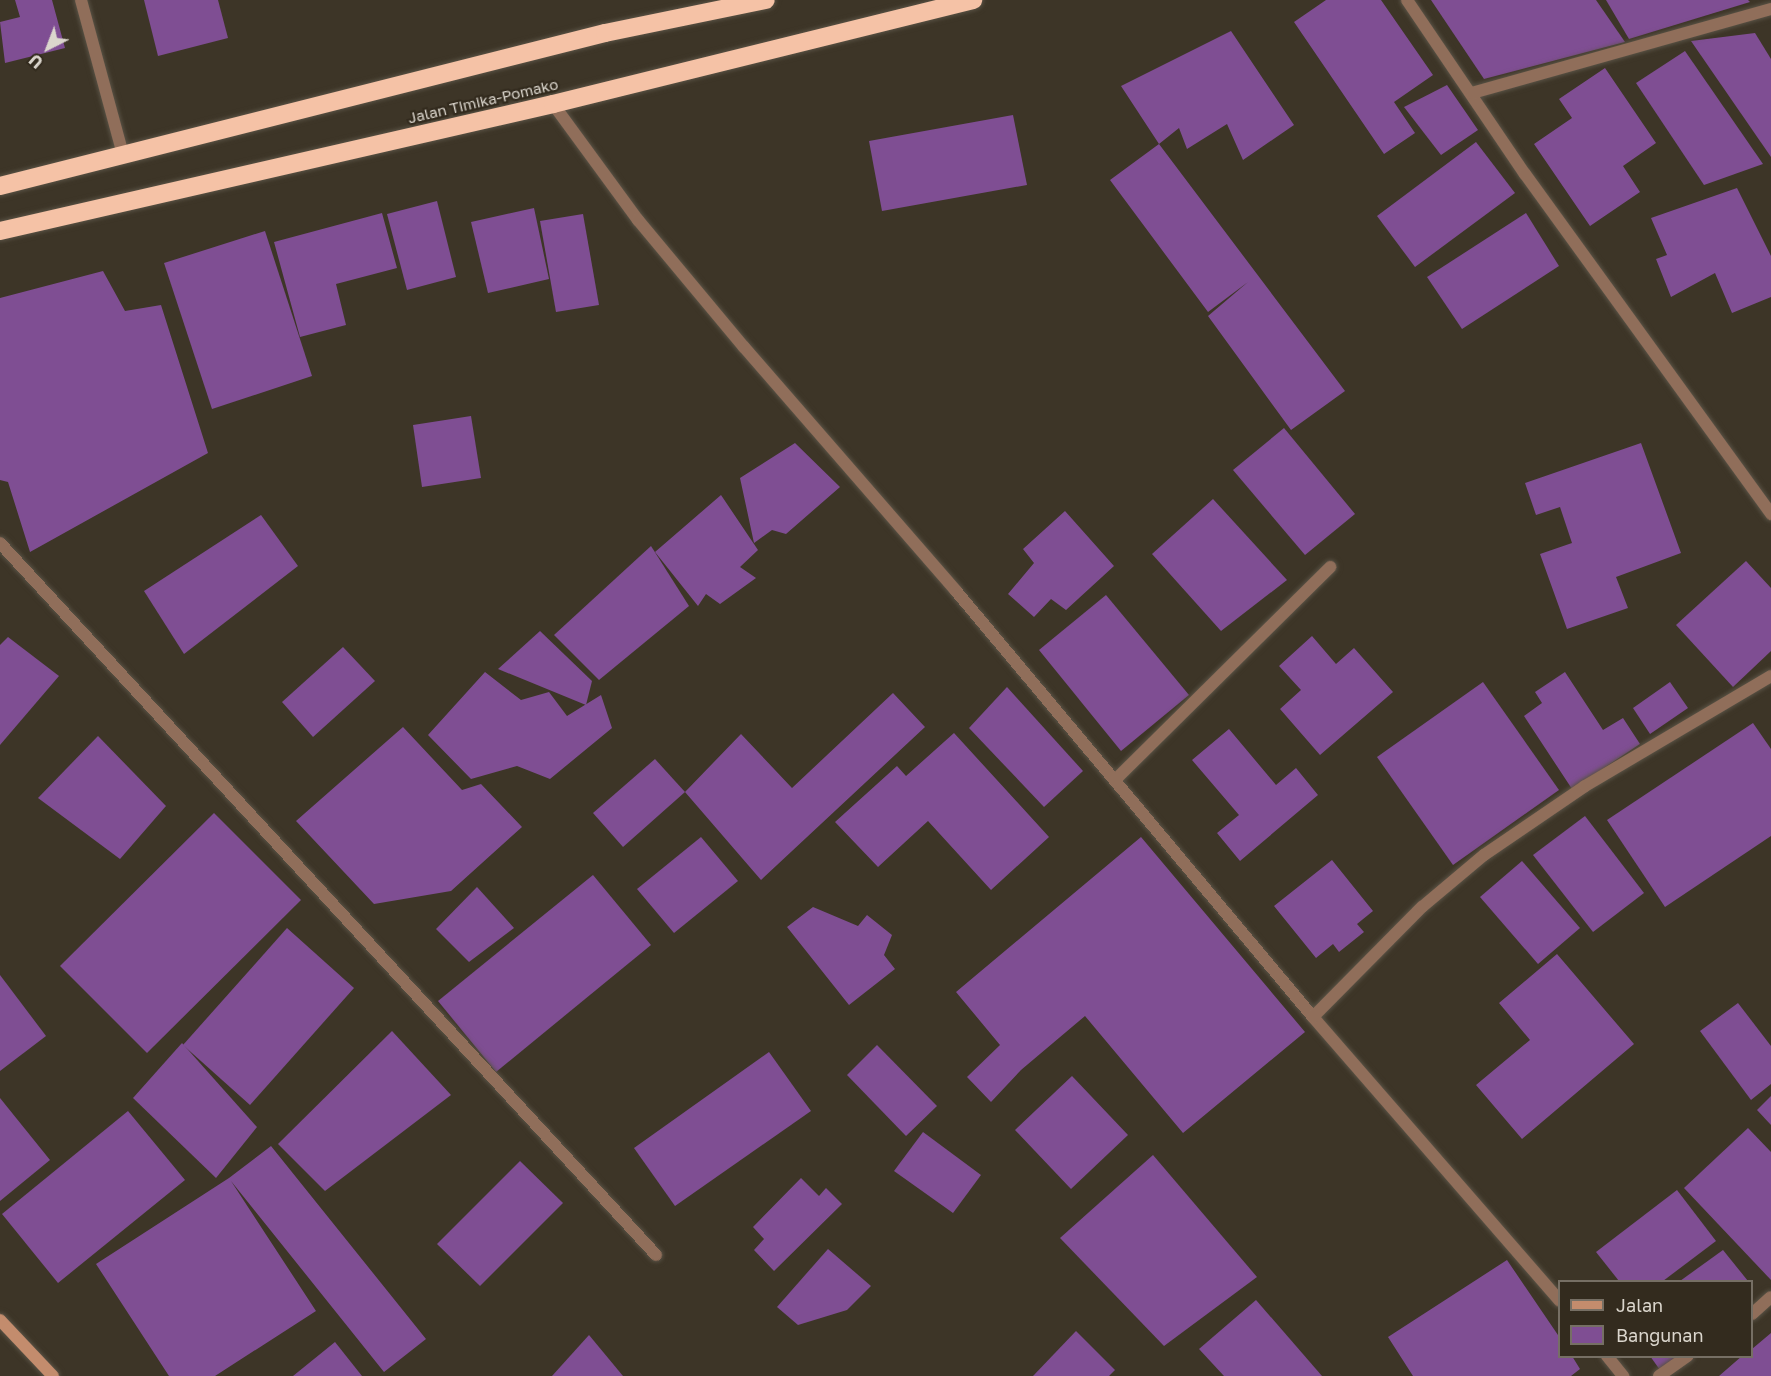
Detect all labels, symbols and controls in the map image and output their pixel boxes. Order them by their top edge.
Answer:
north arrow [18,18,78,78]
text: U [25,50,47,73]
street label: Jalan Timika-Pomako [406,75,560,127]
legend [1558,1280,1753,1358]
text: Jalan [1616,1294,1663,1316]
text: Bangunan [1616,1324,1704,1346]

